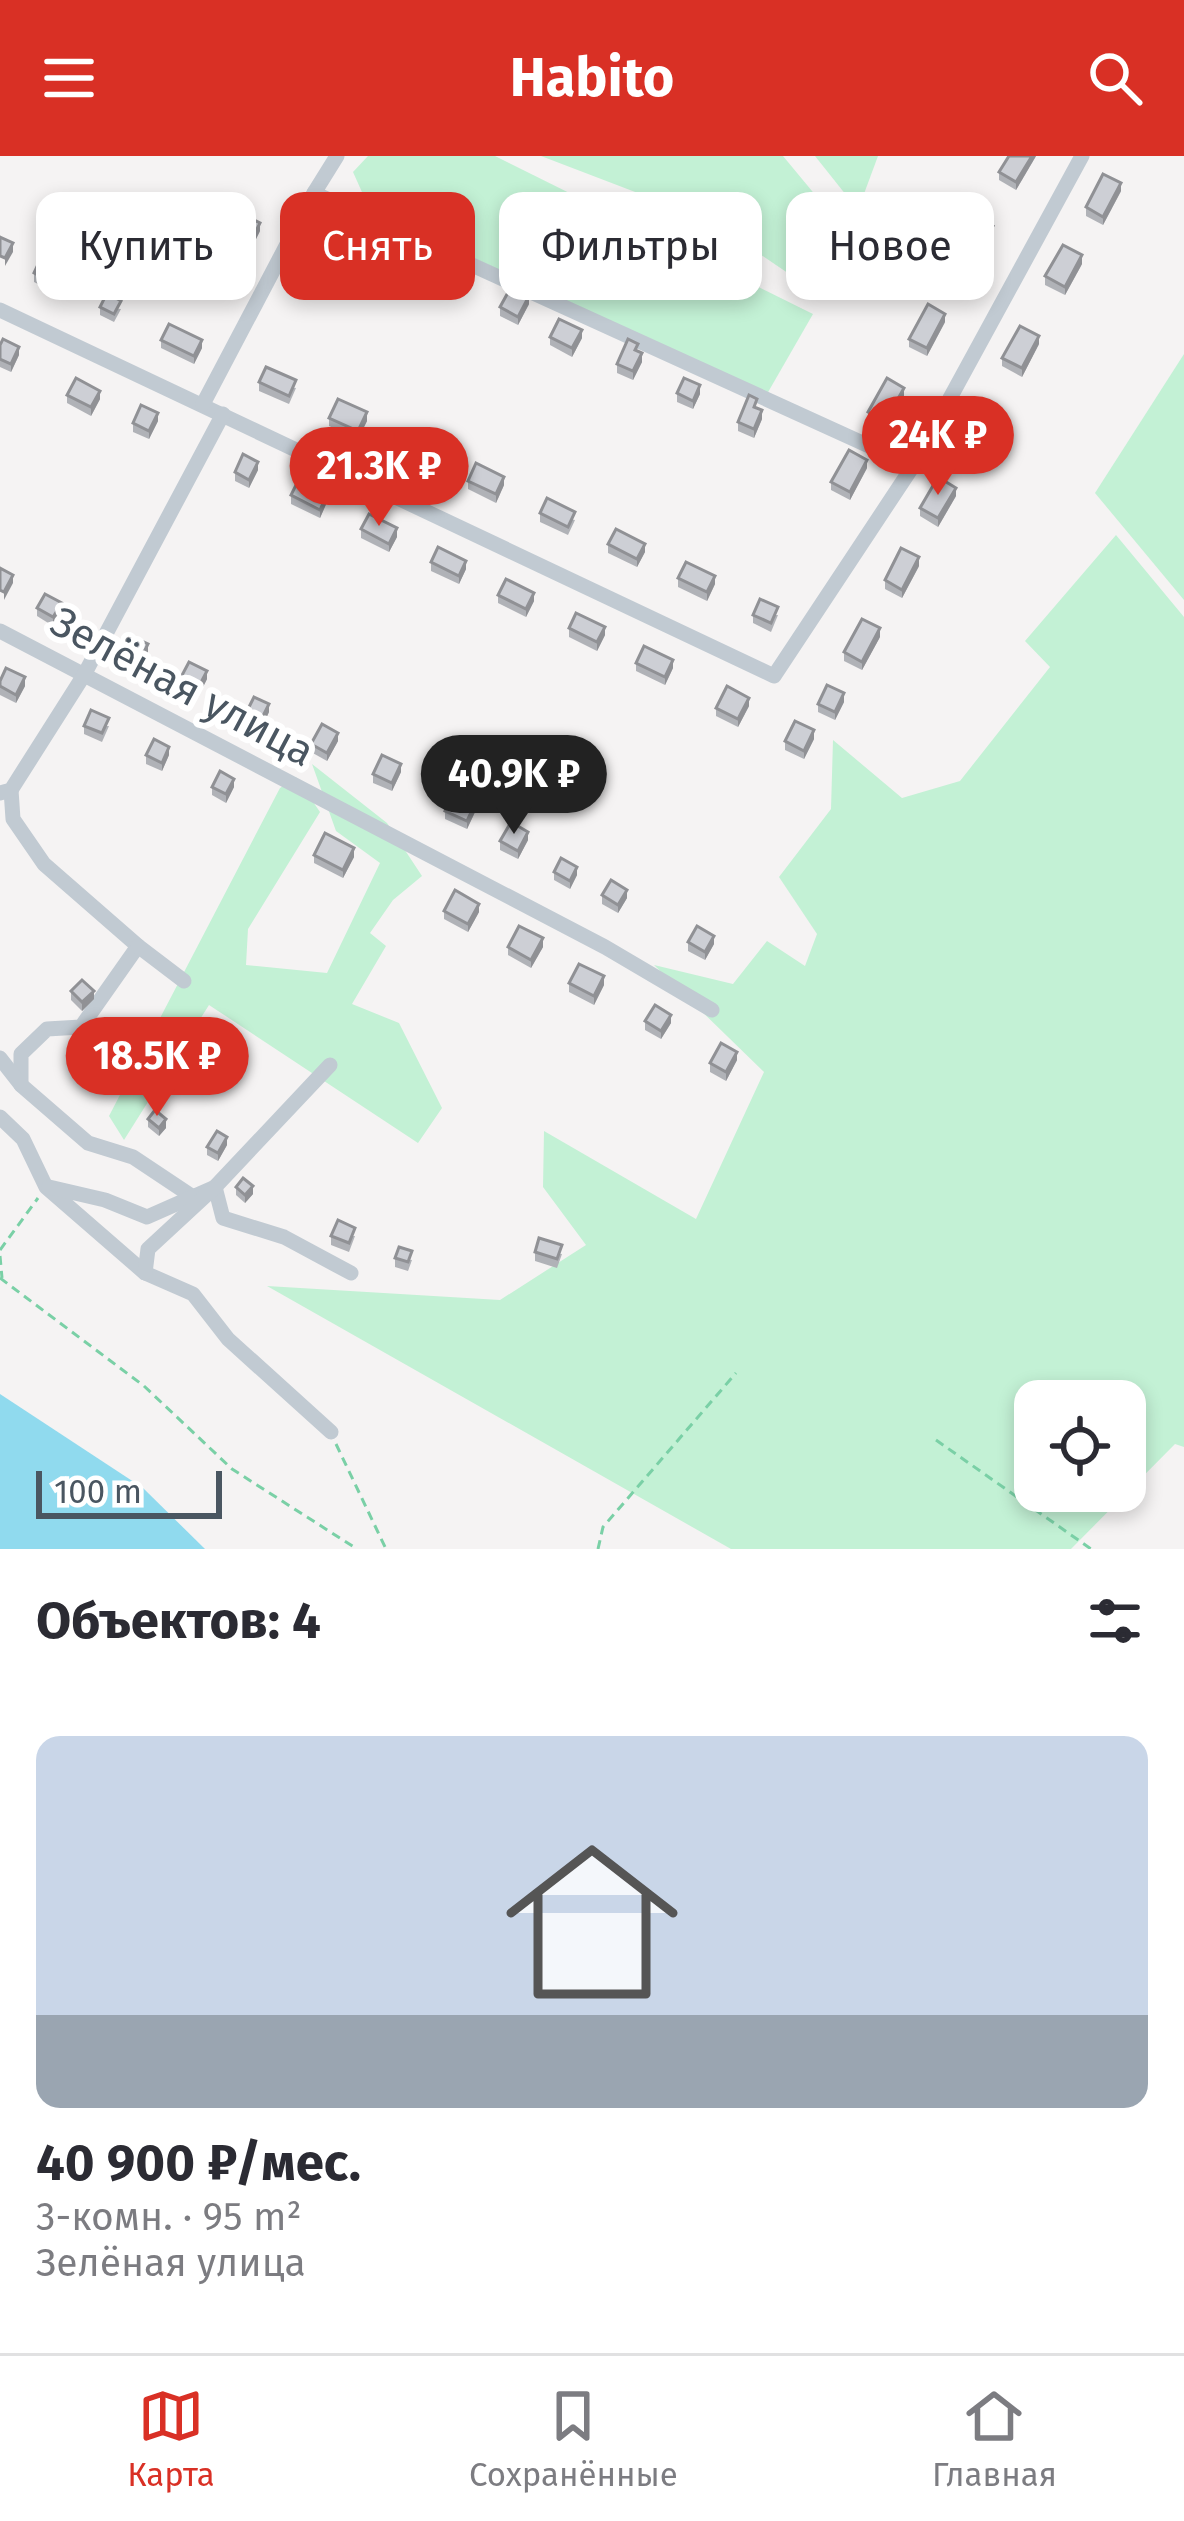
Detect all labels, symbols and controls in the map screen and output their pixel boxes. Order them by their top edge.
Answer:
icon: menu [36,45,102,111]
icon: search [1082,45,1148,111]
text: Habito [510,46,674,110]
chip: Купить [36,192,256,300]
chip: Снять [280,192,475,300]
chip: Фильтры [499,192,762,300]
chip: Новое [786,192,994,300]
pin: 24K ₽ [854,396,1022,498]
text: 24K ₽ [889,412,987,458]
pin: 21.3K ₽ [268,427,490,529]
text: 21.3K ₽ [317,443,441,489]
street label: Зелёная улица [43,597,323,777]
pin: 40.9K ₽ [403,735,625,837]
text: 40.9K ₽ [448,751,580,797]
pin: 18.5K ₽ [46,1017,268,1119]
text: 18.5K ₽ [93,1033,221,1079]
map controls [1014,1380,1146,1512]
button: locate [1014,1380,1146,1512]
scale bar [36,1465,222,1518]
text: 100 m [54,1472,142,1512]
icon: filters [1082,1588,1148,1654]
text: Объектов: 4 [36,1590,321,1652]
icon: home [484,1814,700,2030]
text: 40 900 ₽/мес. [36,2132,361,2194]
text: 3-комн. · 95 m² [36,2194,302,2240]
text: Зелёная улица [36,2240,306,2286]
tab: Карта [127,2383,215,2495]
tab: Сохранённые [469,2383,678,2495]
tab: Главная [932,2383,1057,2495]

